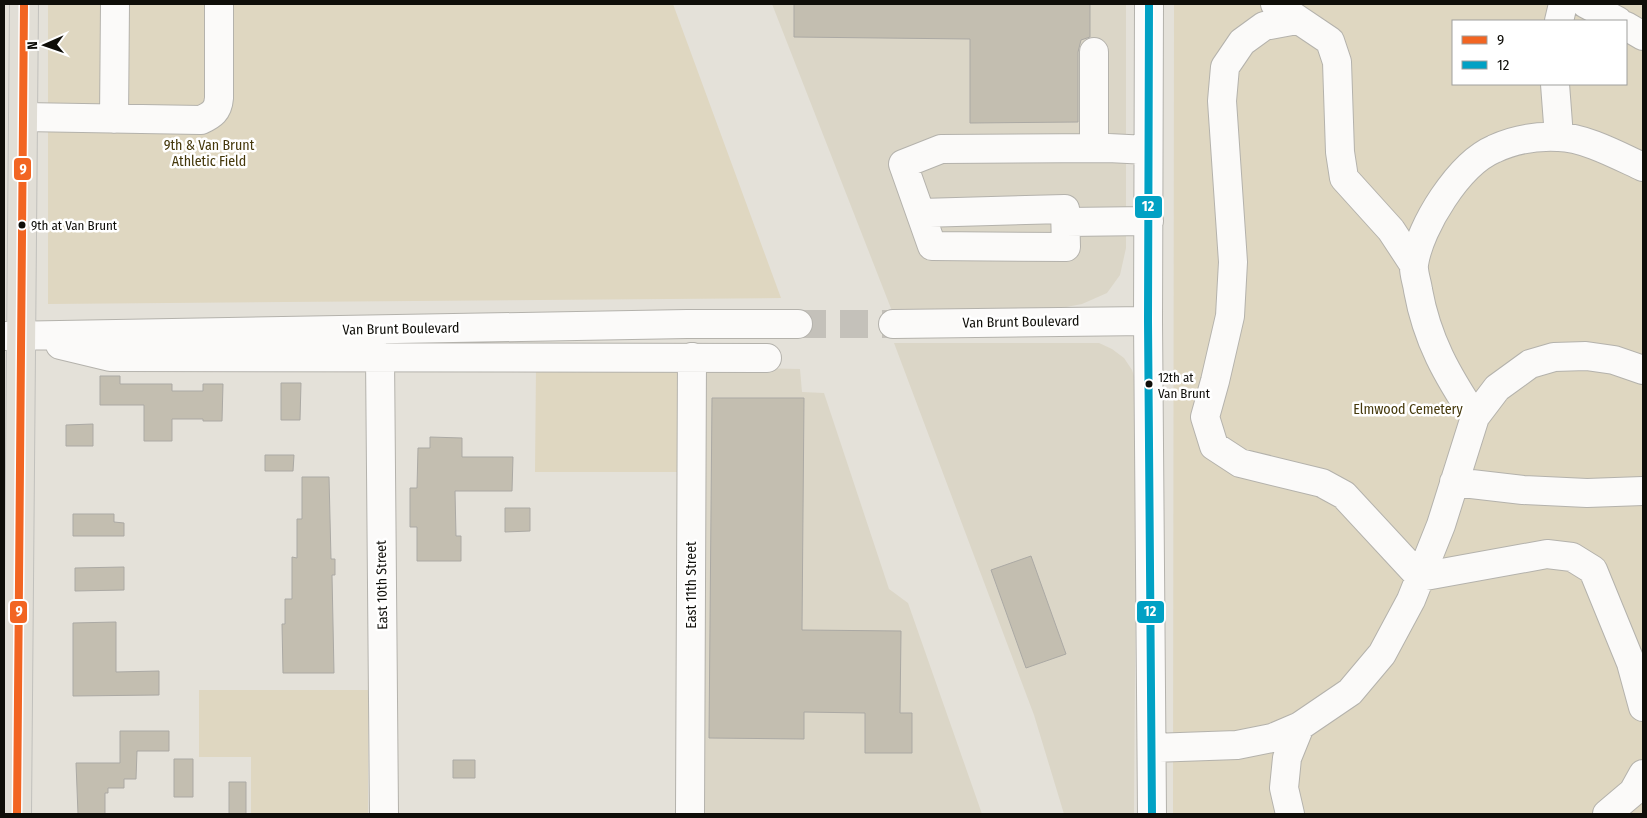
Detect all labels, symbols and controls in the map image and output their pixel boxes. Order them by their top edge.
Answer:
north arrow [20,20,70,70]
legend [1452,20,1627,85]
text: 9 [1497,31,1504,49]
text: N [24,41,41,50]
text: 12 [1497,56,1510,74]
park label: 9th & Van Brunt Athletic Field [164,137,255,170]
line badge: 9 [13,157,32,181]
text: 9 [19,161,27,178]
line badge: 12 [1134,195,1163,219]
text: 12 [1142,198,1155,215]
place label: 9th at Van Brunt [31,218,118,233]
marker: 9th at Van Brunt [17,220,27,230]
street label: Van Brunt Boulevard [962,312,1080,332]
street label: Van Brunt Boulevard [342,319,460,339]
place label: 12th at Van Brunt [1158,370,1211,401]
marker: 12th at Van Brunt [1144,379,1154,389]
park label: Elmwood Cemetery [1353,401,1463,418]
street label: East 10th Street [373,540,391,630]
street label: East 11th Street [683,541,700,629]
line badge: 9 [9,600,28,624]
line badge: 12 [1136,600,1165,624]
text: 9 [15,603,23,620]
text: 12 [1144,603,1157,620]

